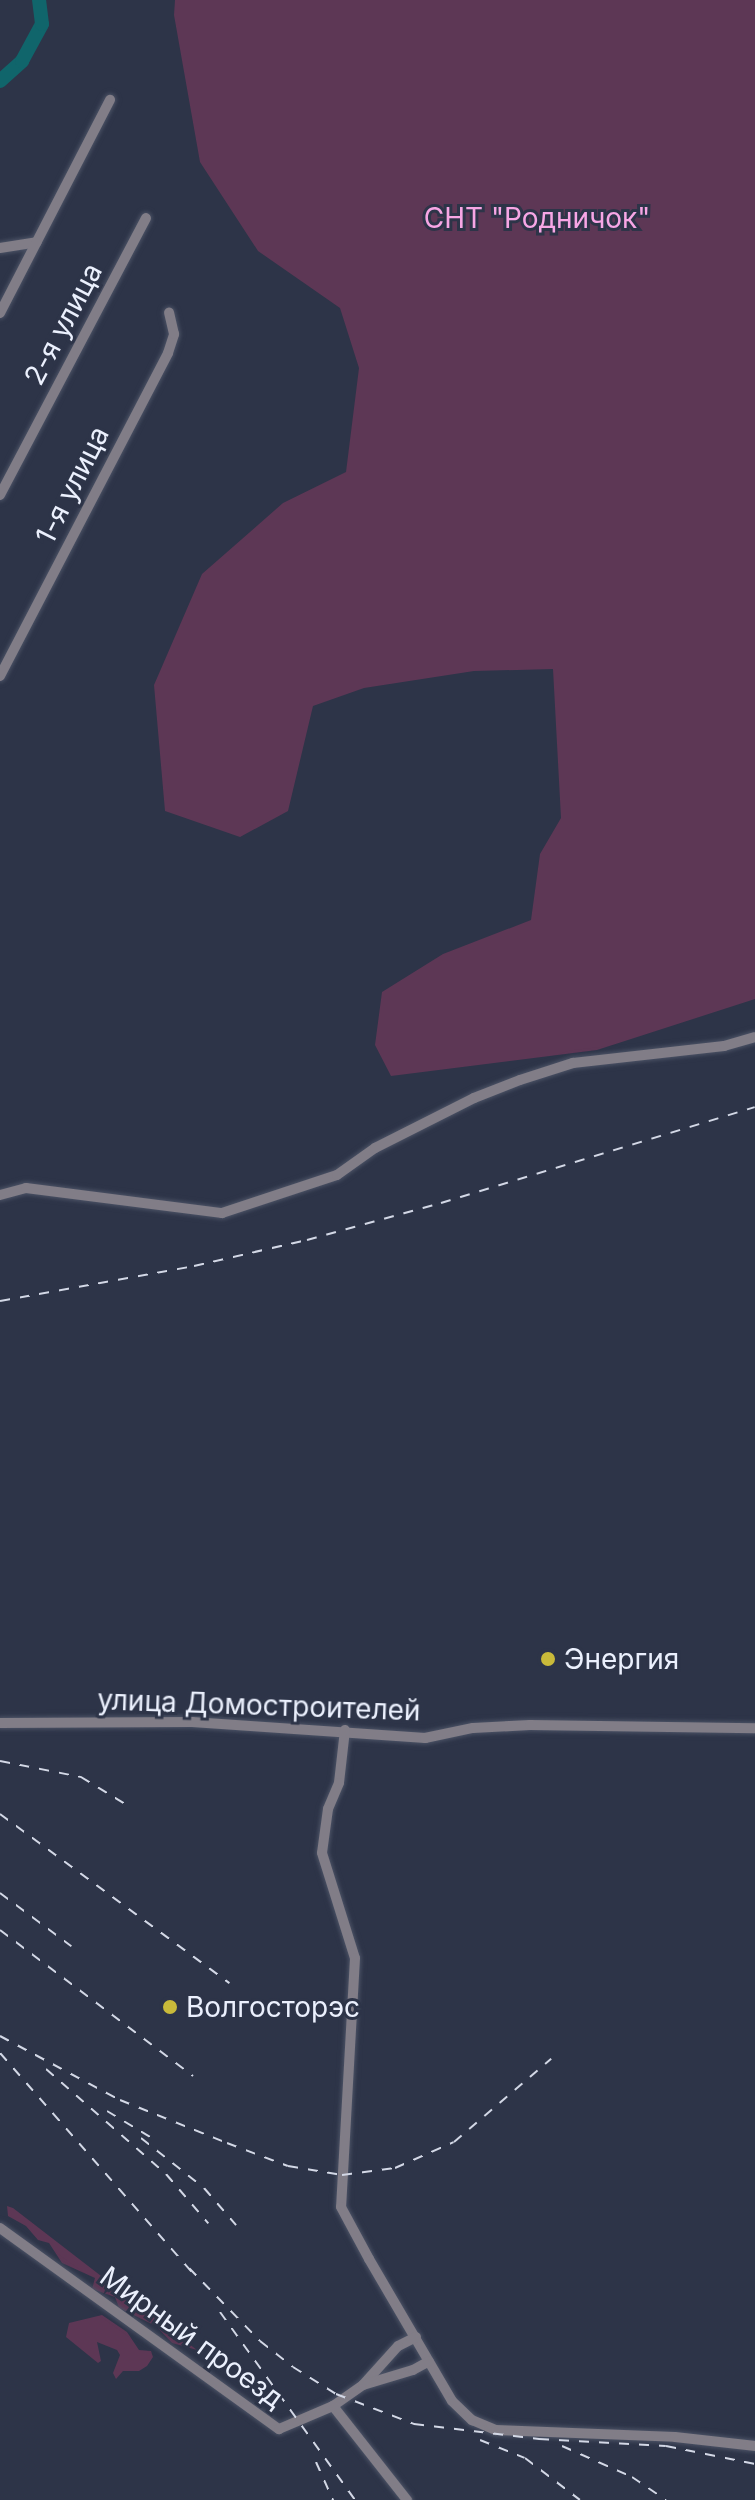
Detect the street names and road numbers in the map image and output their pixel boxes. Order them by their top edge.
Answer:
street label: 2-я улица [17,257,109,391]
street label: 1-я улица [28,421,116,549]
street label: улица Домостроителей [97,1683,421,1727]
street label: Мирный проезд [94,2259,290,2415]

